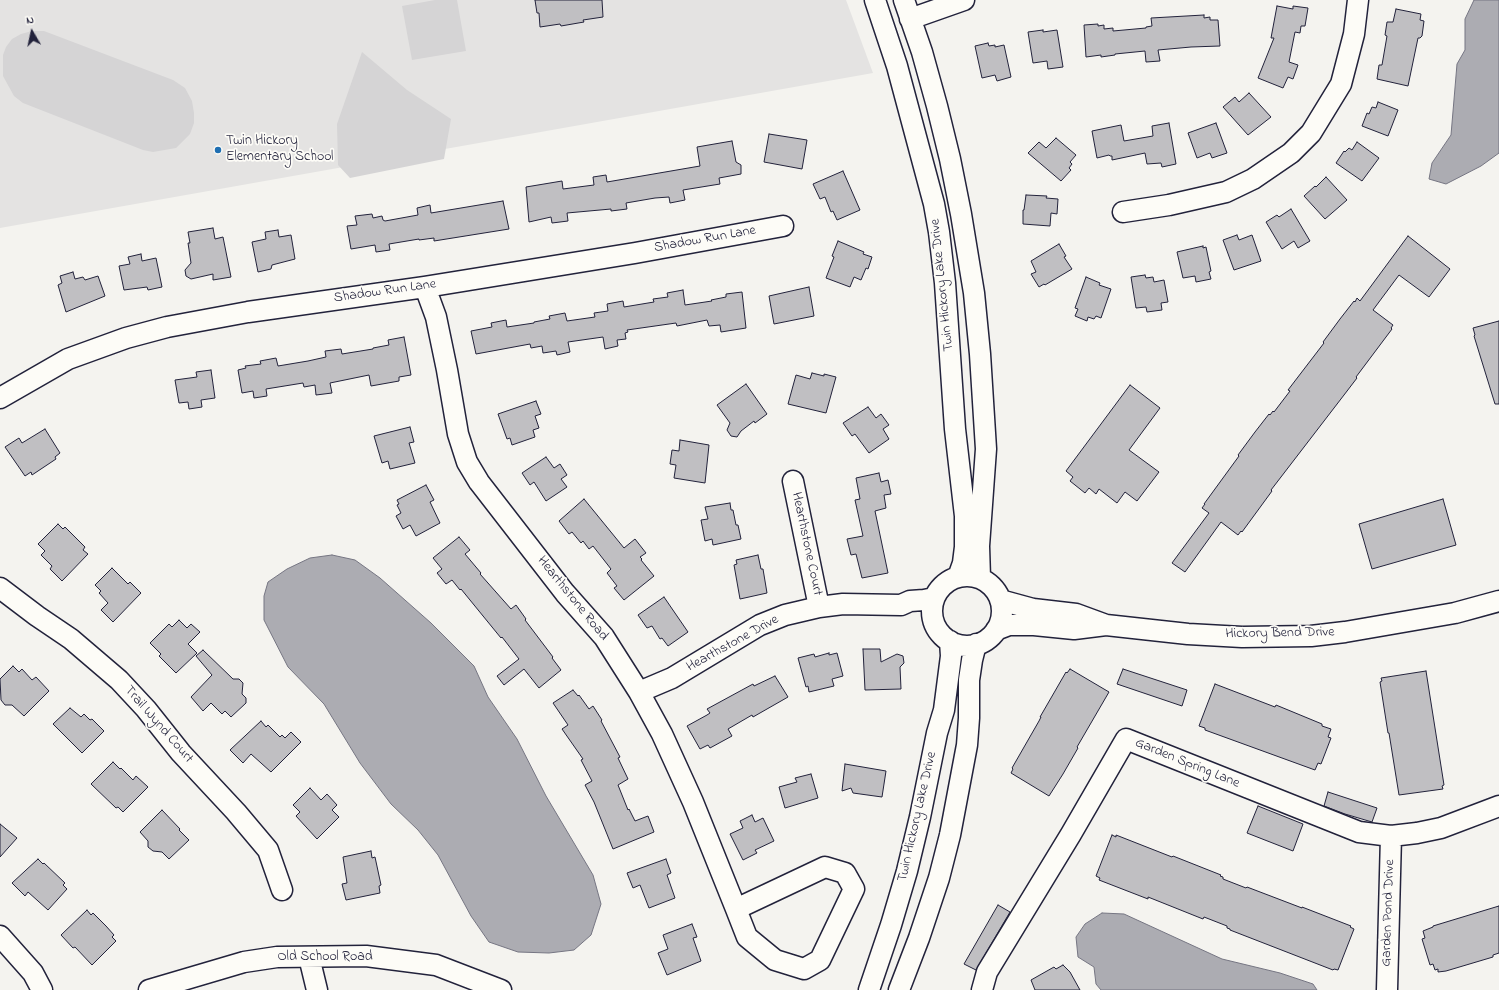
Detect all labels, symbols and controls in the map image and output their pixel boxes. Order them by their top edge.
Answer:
north arrow [12,12,52,52]
text: N [25,12,35,29]
place label: Twin Hickory Elementary School [226,134,333,166]
marker: Twin Hickory Elementary School [213,145,223,155]
street label: Twin Hickory Lake Drive [928,218,958,352]
street label: Shadow Run Lane [653,223,757,257]
street label: Shadow Run Lane [333,277,437,307]
street label: Hearthstone Court [787,491,825,597]
street label: Hearthstone Road [533,553,611,645]
street label: Hearthstone Drive [684,612,782,676]
street label: Hickory Bend Drive [1225,625,1335,643]
street label: Trail Wynd Court [120,683,196,767]
street label: Garden Spring Lane [1132,735,1242,793]
street label: Twin Hickory Lake Drive [895,750,941,884]
street label: Garden Pond Drive [1379,859,1399,967]
street label: Old School Road [277,950,373,966]

